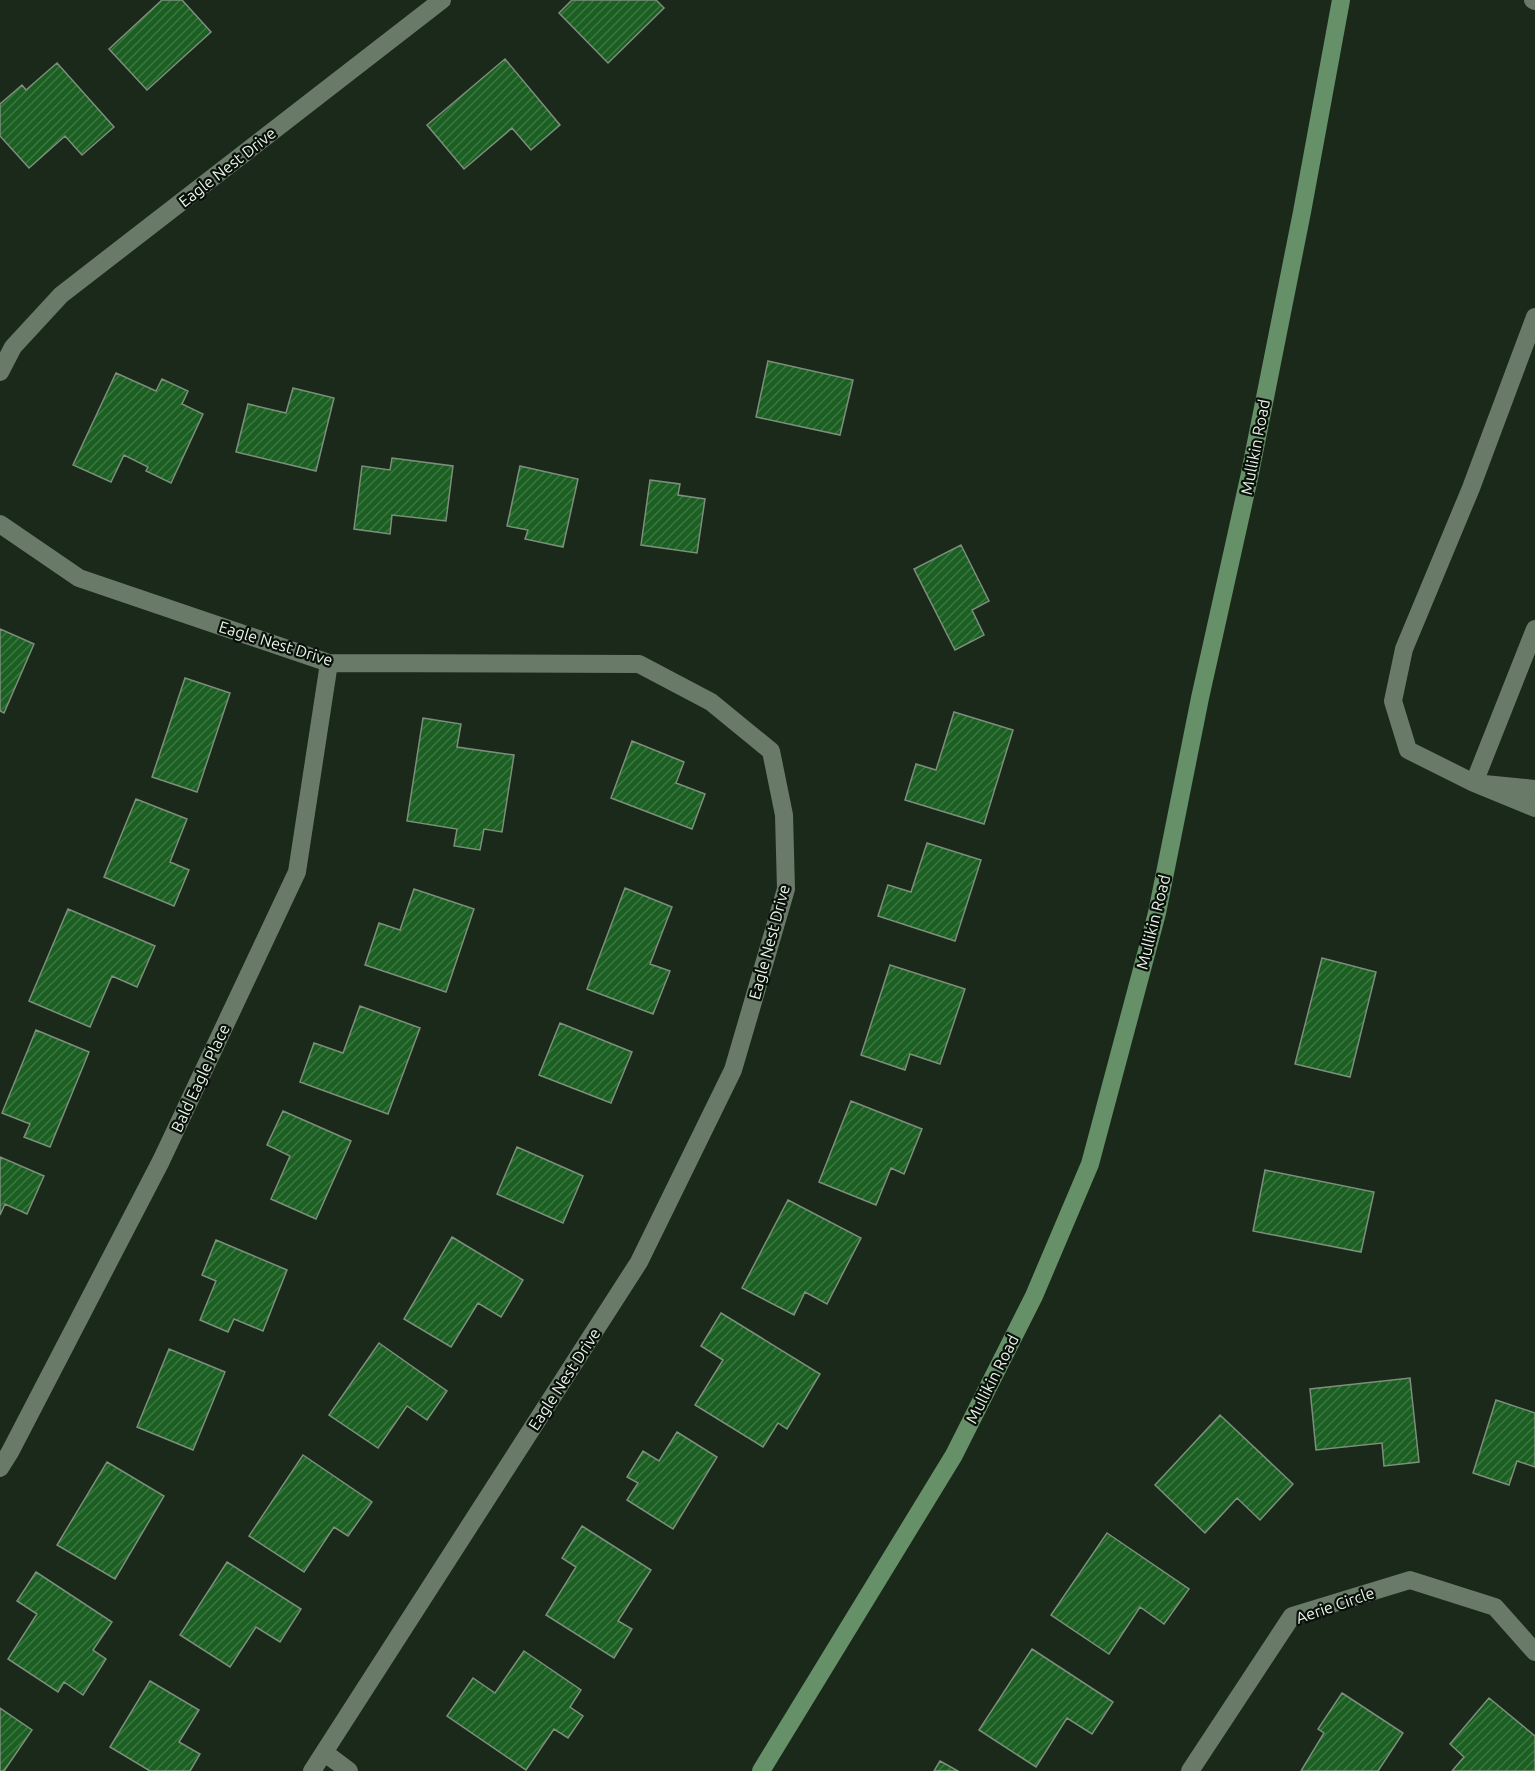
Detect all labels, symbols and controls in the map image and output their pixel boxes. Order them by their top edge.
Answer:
street label: Eagle Nest Drive [175,124,279,210]
street label: Mullikin Road [1237,398,1273,496]
street label: Eagle Nest Drive [217,617,335,669]
street label: Mullikin Road [1133,873,1173,971]
street label: Eagle Nest Drive [745,883,793,1001]
street label: Bald Eagle Place [167,1021,233,1135]
street label: Eagle Nest Drive [524,1325,604,1433]
street label: Mullikin Road [962,1332,1022,1426]
street label: Aerie Circle [1293,1583,1377,1627]

